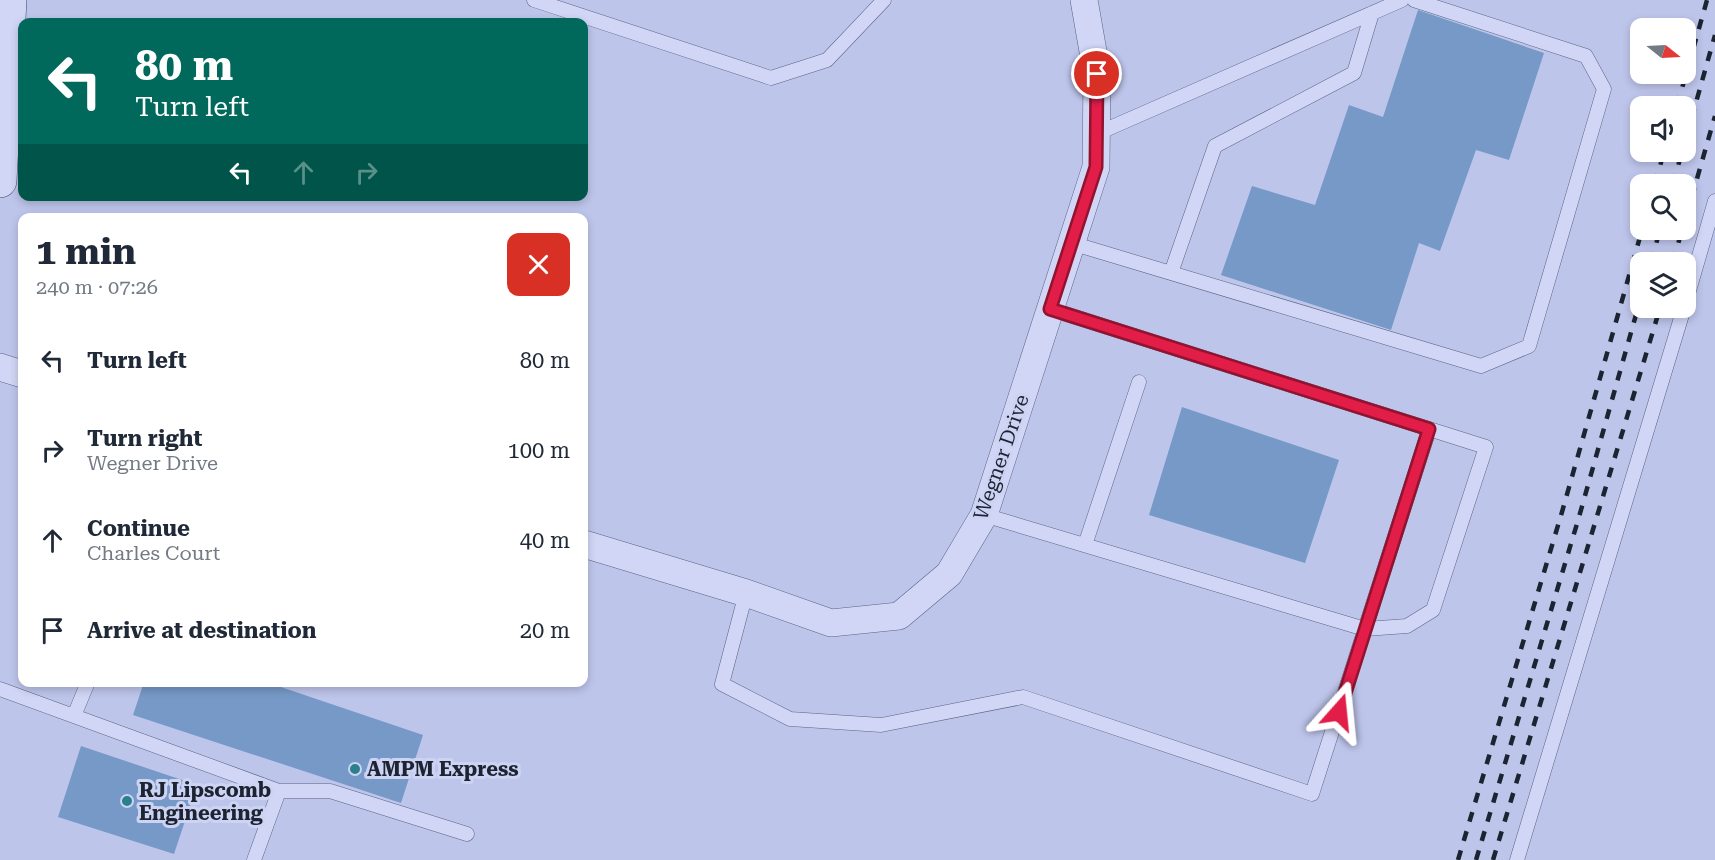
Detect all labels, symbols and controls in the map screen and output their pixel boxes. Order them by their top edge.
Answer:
north arrow [1630,18,1696,84]
map controls [1630,18,1696,318]
text: 80 m [135,41,233,90]
icon: left [36,42,114,120]
pin [1071,48,1122,99]
icon: arrive [1080,57,1113,90]
text: Turn left [135,91,249,123]
button: sound [1630,96,1696,162]
icon: left [224,156,257,189]
icon: ahead [287,156,320,189]
icon: right [350,156,383,189]
button: search [1630,174,1696,240]
text: 1 min [36,231,136,273]
button: close [507,233,570,296]
button: layers [1630,252,1696,318]
text: 240 m · 07:26 [36,275,158,299]
icon: left [36,344,69,377]
text: Turn left [87,348,187,373]
text: 80 m [520,348,570,373]
street label: Wegner Drive [968,391,1034,523]
text: Turn right [87,426,202,451]
icon: right [36,434,69,467]
text: 100 m [507,438,570,463]
text: Wegner Drive [87,451,218,475]
text: Continue [87,516,190,541]
icon: ahead [36,524,69,557]
text: 40 m [520,528,570,553]
text: Charles Court [87,541,220,565]
icon: arrive [36,614,69,647]
text: Arrive at destination [87,618,316,643]
text: 20 m [520,618,570,643]
position arrow [1307,680,1371,744]
place label: AMPM Express [367,757,519,781]
marker: AMPM Express [348,762,362,776]
place label: RJ Lipscomb Engineering [139,778,271,825]
marker: RJ Lipscomb Engineering [120,794,134,808]

